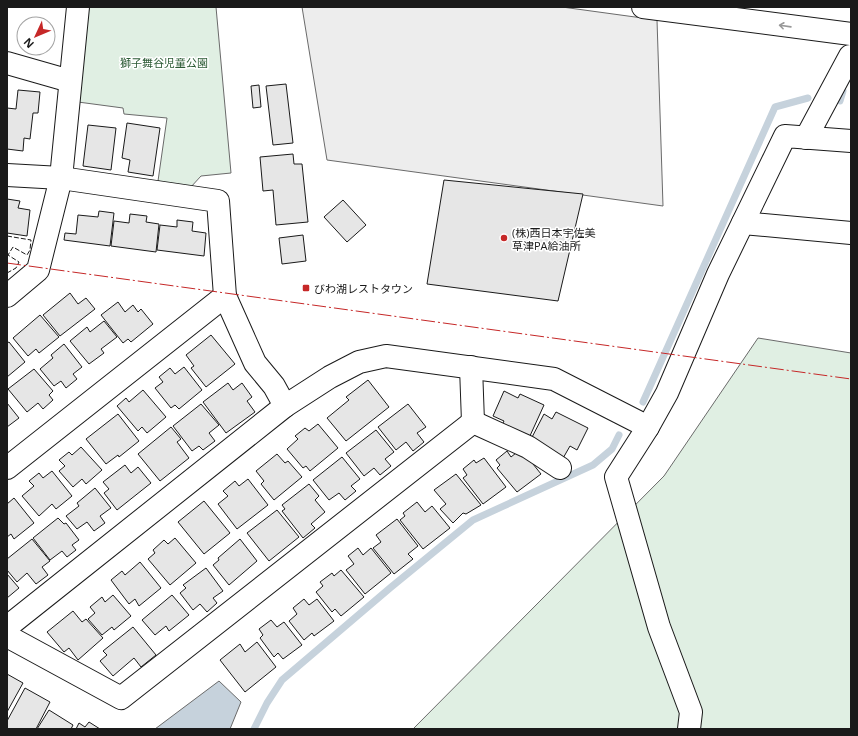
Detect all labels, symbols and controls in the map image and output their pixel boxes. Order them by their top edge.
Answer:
north arrow [16,16,56,56]
one-way arrow [779,22,792,30]
text: N [20,35,37,52]
park label: 獅子舞谷児童公園 [120,55,208,70]
place label: (株)西日本宇佐美 草津PA給油所 [512,225,596,253]
marker: (株)西日本宇佐美 草津PA給油所 [499,233,509,243]
place label: びわ湖レストタウン [314,281,413,296]
marker: びわ湖レストタウン [301,283,311,293]

